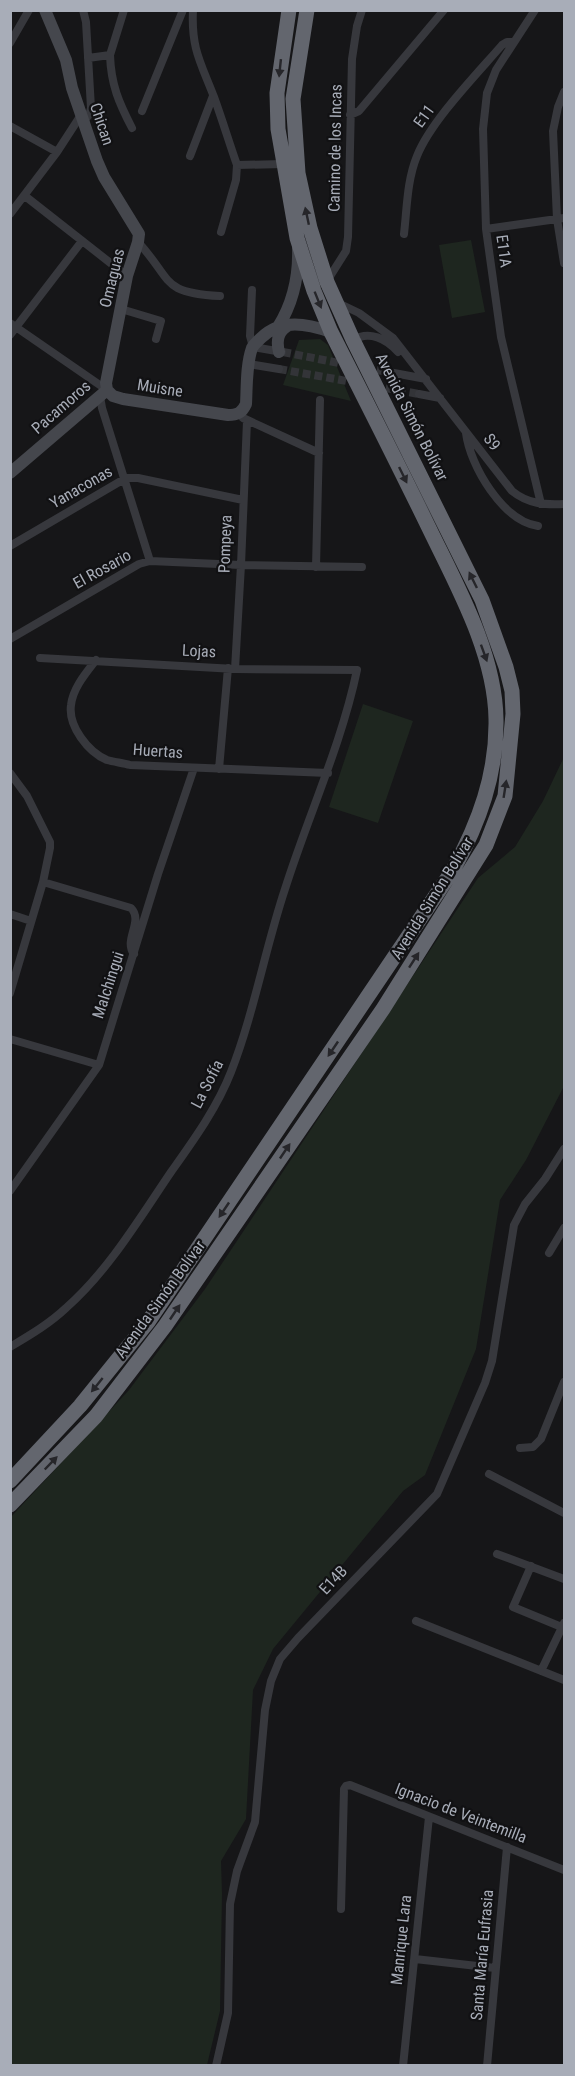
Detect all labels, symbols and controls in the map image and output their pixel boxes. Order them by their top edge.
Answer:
one-way arrow [275,59,285,78]
street label: Camino de los Incas [324,84,346,212]
street label: Chican [86,100,118,148]
street label: E11 [409,101,439,131]
one-way arrow [302,206,312,225]
street label: E11A [492,233,516,269]
street label: Omaguas [96,247,128,309]
one-way arrow [314,291,323,309]
street label: Avenida Simón Bolívar [372,350,452,484]
street label: Muisne [136,375,184,401]
street label: Pacamoros [28,376,94,438]
street label: S9 [480,430,504,454]
street label: Yanaconas [46,462,116,512]
one-way arrow [398,467,408,484]
street label: Pompeya [214,515,236,573]
street label: El Rosario [70,545,134,593]
one-way arrow [468,572,477,589]
street label: Lojas [181,641,217,661]
one-way arrow [479,644,489,662]
street label: Huertas [132,740,184,762]
one-way arrow [501,779,510,798]
street label: Avenida Simón Bolívar [387,833,477,963]
street label: Malchingui [88,949,128,1021]
one-way arrow [409,952,420,968]
one-way arrow [328,1041,339,1057]
street label: La Sofía [187,1057,227,1111]
one-way arrow [279,1144,291,1160]
one-way arrow [218,1202,230,1218]
street label: Avenida Simón Bolívar [111,1236,209,1362]
one-way arrow [169,1305,181,1321]
one-way arrow [91,1377,104,1392]
one-way arrow [44,1455,58,1470]
street label: E14B [315,1562,351,1598]
street label: Ignacio de Veintemilla [392,1779,530,1847]
street label: Santa María Eufrasia [467,1889,497,2021]
street label: Manrique Lara [387,1894,415,1986]

